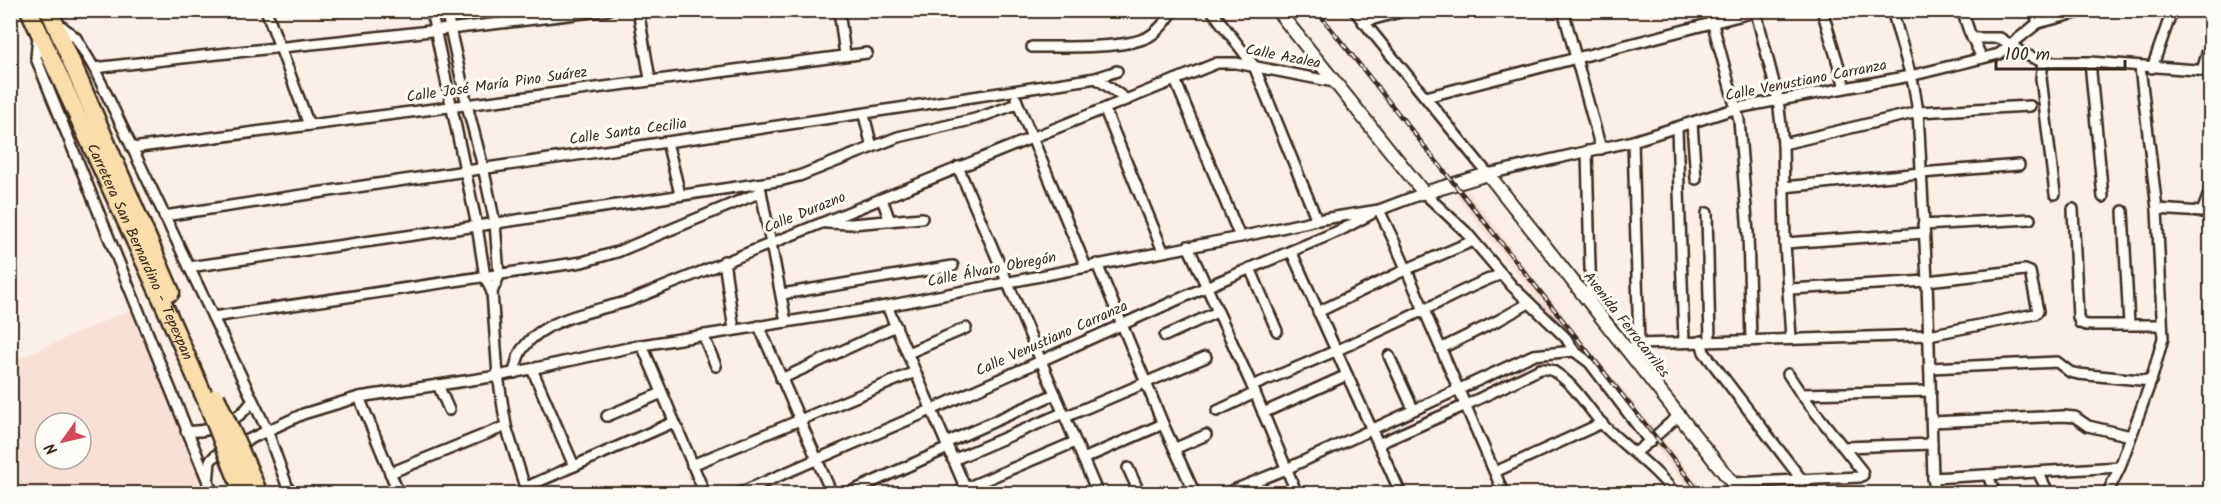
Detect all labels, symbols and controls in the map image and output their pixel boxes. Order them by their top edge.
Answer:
scale bar [1996,33,2125,71]
street label: Calle Azalea [1243,38,1323,76]
text: 100 m [2005,41,2050,70]
street label: Calle Venustiano Carranza [1723,54,1889,108]
street label: Calle José María Pino Suárez [405,60,589,110]
street label: Calle Santa Cecilia [568,112,688,152]
street label: Carretera San Bernardino - Tepexpan [80,140,199,364]
street label: Calle Durazno [760,186,850,240]
street label: Calle Álvaro Obregón [926,246,1058,294]
street label: Avenida Ferrocarriles [1577,267,1676,384]
street label: Calle Venustiano Carranza [972,295,1132,383]
north arrow [33,411,93,471]
text: N [39,437,65,460]

